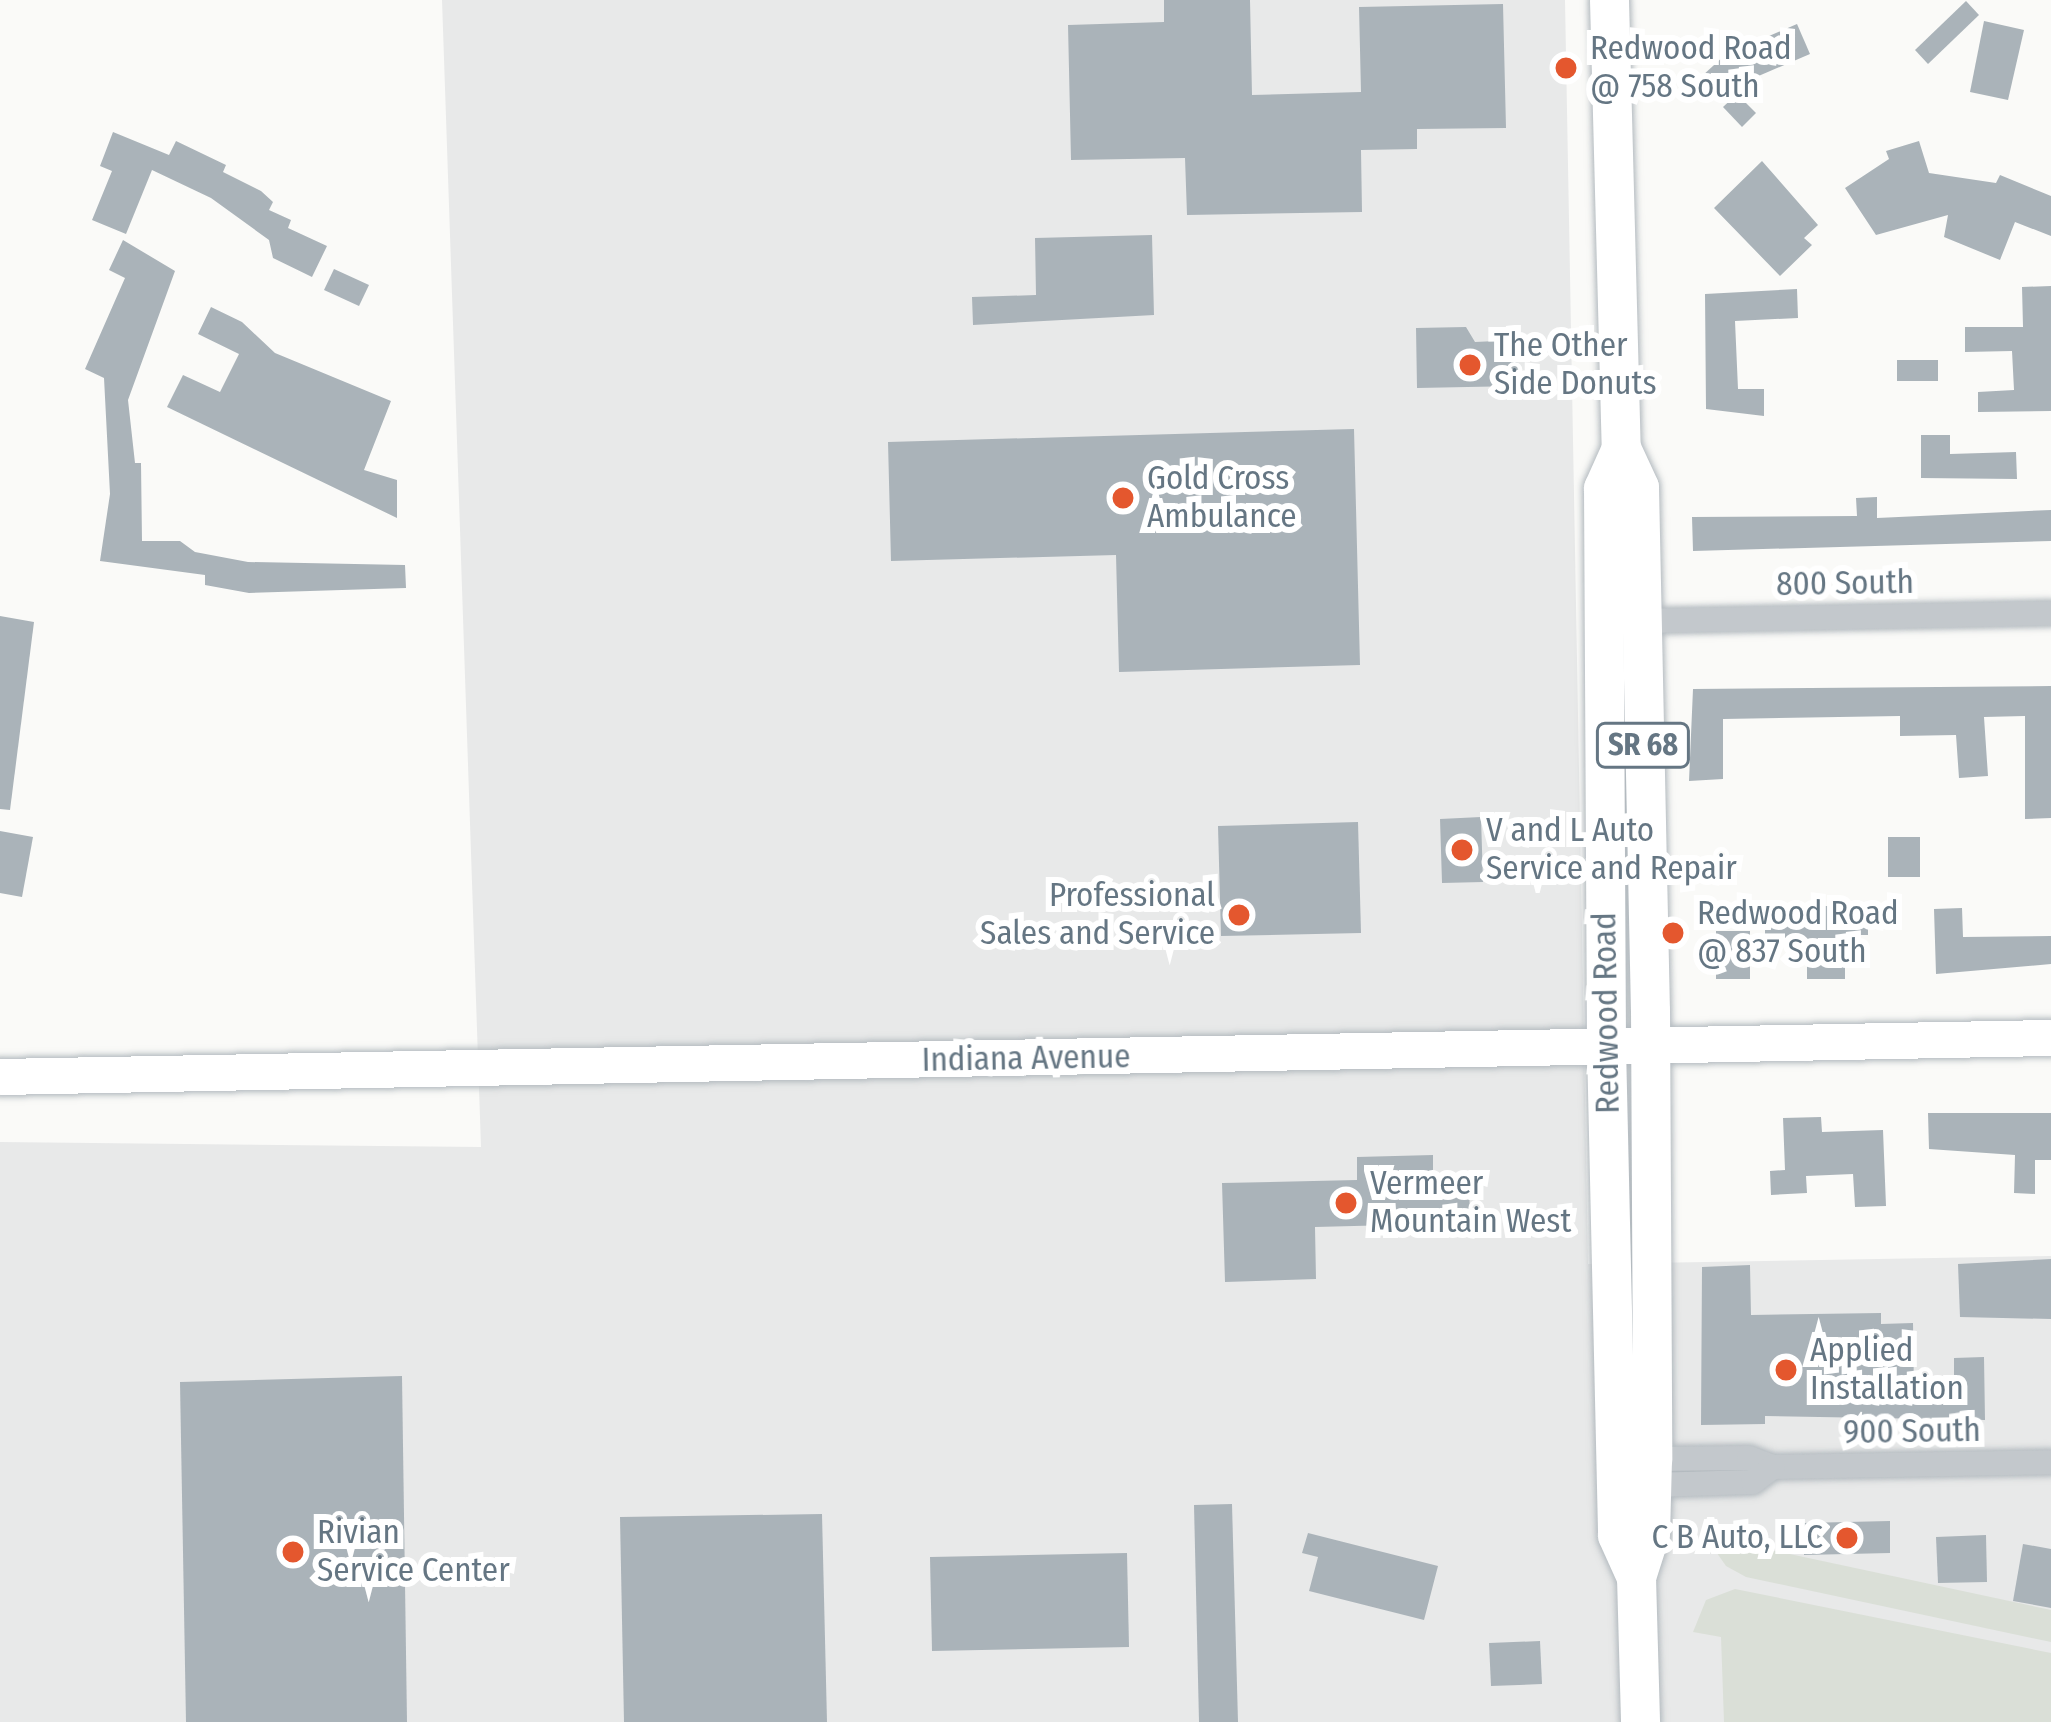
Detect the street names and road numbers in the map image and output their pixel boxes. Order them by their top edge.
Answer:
street label: 800 South [1776,563,1914,605]
road number: SR 68 [1595,721,1691,769]
street label: Redwood Road [1585,912,1629,1114]
street label: Indiana Avenue [921,1037,1131,1081]
street label: 900 South [1843,1411,1981,1453]

